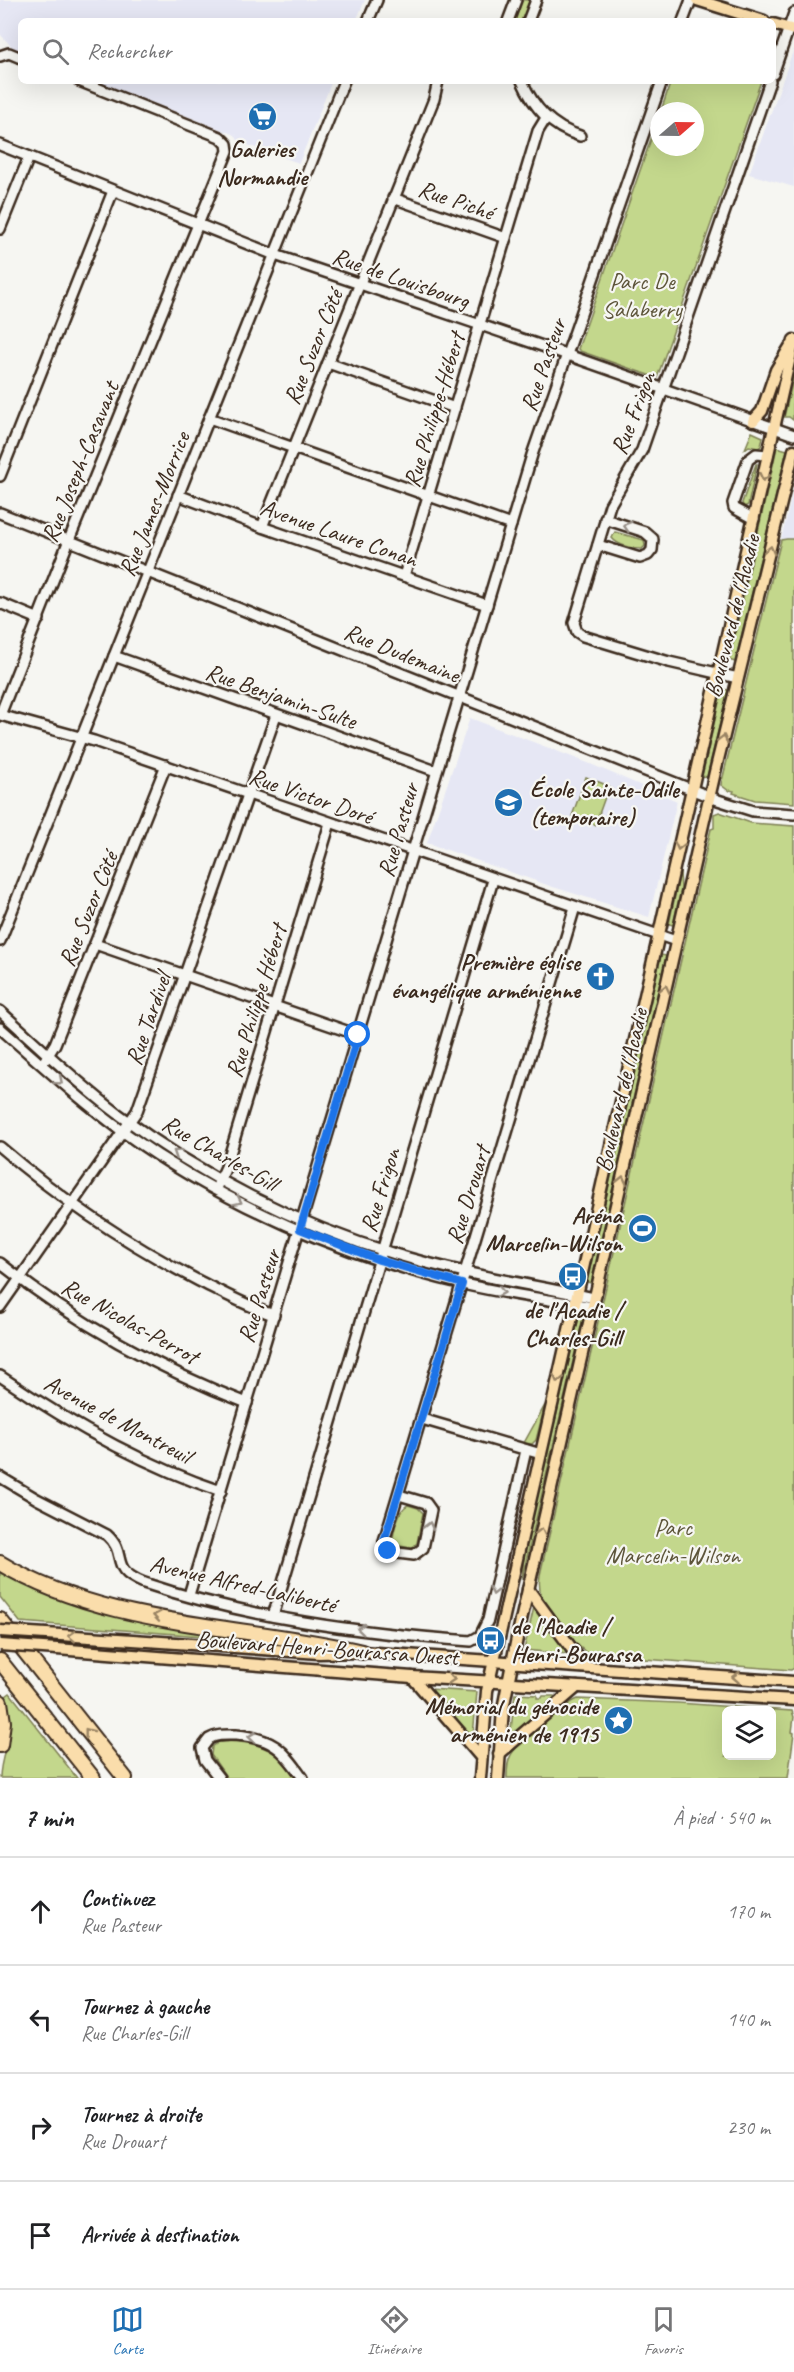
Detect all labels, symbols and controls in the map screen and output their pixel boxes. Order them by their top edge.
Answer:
search box [18,18,776,84]
icon: search [39,35,72,68]
text: Rechercher [87,37,171,65]
supermarket icon: Galeries Normandie [246,100,278,132]
north arrow [650,102,704,156]
place label: Galeries Normandie [217,134,309,192]
street label: Rue Piché [414,173,502,228]
street label: Rue de Louisbourg [329,241,475,316]
park label: Parc De Salaberry [602,266,683,324]
street label: Rue Suzor Côté [276,281,351,409]
street label: Rue Pasteur [513,312,574,415]
street label: Rue Philippe-Hébert [396,326,473,491]
street label: Rue Frigon [603,366,663,459]
street label: Rue Joseph-Casavant [34,375,127,547]
street label: Rue James-Morrice [111,425,197,581]
one-way arrow [758,472,771,482]
street label: Avenue Laure Conan [257,492,423,574]
one-way arrow [622,521,633,533]
street label: Boulevard de l'Acadie [697,529,767,700]
one-way arrow [762,545,775,555]
street label: Rue Dudemaine [340,616,466,691]
street label: Rue Benjamin-Sulte [202,656,362,737]
one-way arrow [716,734,729,744]
street label: Rue Victor Doré [245,761,381,833]
place label: École Sainte-Odile (temporaire) [530,774,681,832]
street label: Rue Pasteur [370,777,426,880]
school or university icon: École Sainte-Odile (temporaire) [493,787,525,819]
one-way arrow [674,841,687,851]
street label: Rue Suzor Côté [51,843,126,971]
street label: Rue Philippe Hébert [219,918,294,1081]
place label: Première église évangélique arménienne [391,947,582,1005]
church icon: Première église évangélique arménienne [585,960,617,992]
street label: Rue Tardivel [118,965,179,1069]
one-way arrow [658,985,671,995]
street label: Boulevard de l'Acadie [588,1003,655,1175]
route start [344,1021,370,1047]
one-way arrow [52,1074,63,1085]
street label: Rue Charles-Gill [157,1108,286,1200]
street label: Rue Drouart [439,1140,498,1248]
street label: Rue Frigon [353,1143,407,1236]
one-way arrow [172,1149,183,1160]
one-way arrow [615,1175,628,1185]
one-way arrow [232,1193,243,1205]
place label: Aréna Marcelin-Wilson [486,1200,624,1258]
sports icon: Aréna Marcelin-Wilson [627,1213,659,1245]
street label: Rue Pasteur [231,1243,288,1346]
bus stop icon: de l'Acadie / Charles-Gill [557,1261,589,1293]
street label: Rue Nicolas-Perrot [56,1271,206,1372]
one-way arrow [496,1285,506,1298]
place label: de l'Acadie / Charles-Gill [524,1295,627,1353]
street label: Avenue de Montreuil [39,1368,200,1472]
one-way arrow [552,1374,565,1384]
park label: Parc Marcelin-Wilson [606,1512,741,1570]
one-way arrow [421,1521,434,1531]
one-way arrow [533,1528,546,1538]
route end [374,1537,400,1563]
street label: Avenue Alfred-Laliberté [147,1548,343,1621]
one-way arrow [489,1586,502,1596]
one-way arrow [153,1610,163,1623]
place label: de l'Acadie / Henri-Bourassa [511,1611,644,1669]
one-way arrow [356,1623,365,1636]
street label: Boulevard Henri-Bourassa Ouest [195,1624,461,1672]
bus stop icon: de l'Acadie / Henri-Bourassa [474,1624,506,1656]
one-way arrow [68,1630,77,1643]
one-way arrow [731,1671,740,1684]
one-way arrow [446,1672,455,1685]
place label: Mémorial du génocide arménien de 1915 [425,1691,601,1749]
place icon: Mémorial du génocide arménien de 1915 [603,1704,635,1736]
map controls [722,1706,776,1760]
button: layers [722,1706,776,1760]
one-way arrow [85,1728,96,1739]
one-way arrow [248,1731,257,1744]
text: 7 min [24,1801,74,1834]
text: À pied · 540 m [673,1805,770,1830]
text: Continuez [81,1885,154,1913]
icon: ahead [24,1895,57,1928]
text: 170 m [727,1899,770,1924]
text: Rue Pasteur [81,1913,161,1938]
text: Tournez à gauche [81,1993,209,2021]
icon: left [24,2003,57,2036]
text: 140 m [727,2007,770,2032]
text: Rue Charles-Gill [81,2021,188,2046]
text: Tournez à droite [81,2101,201,2129]
icon: right [24,2111,57,2144]
text: 230 m [727,2115,770,2140]
text: Rue Drouart [81,2129,165,2154]
icon: arrive [24,2219,57,2252]
text: Arrivée à destination [81,2221,239,2249]
tab: Carte [111,2303,144,2359]
tab: Itinéraire [367,2303,421,2359]
tab: Favoris [644,2303,683,2359]

